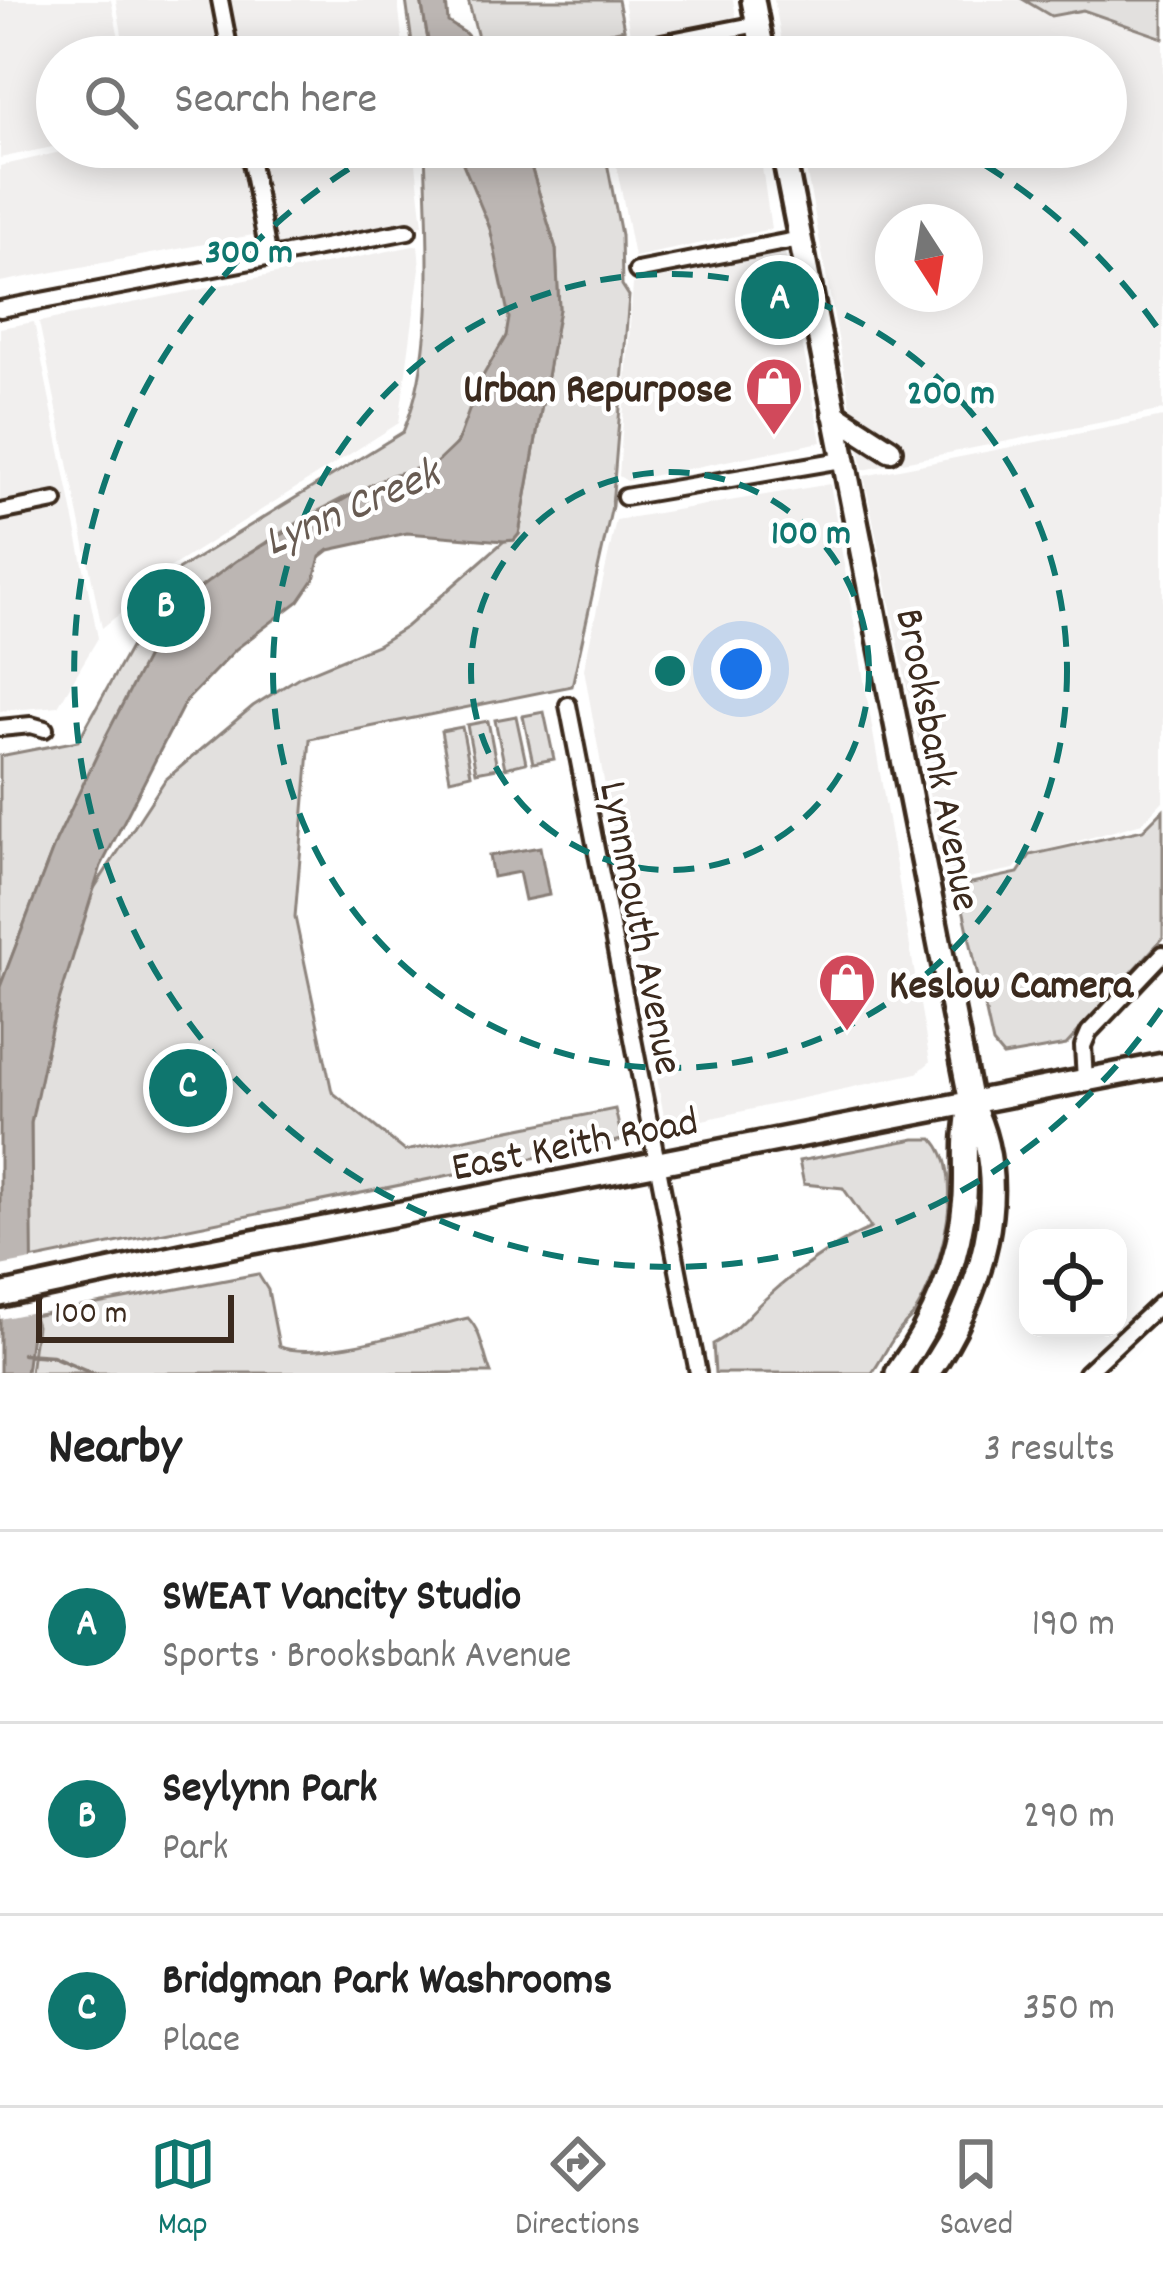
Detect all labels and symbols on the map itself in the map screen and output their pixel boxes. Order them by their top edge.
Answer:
north arrow [875,204,983,312]
text: 300 m [205,229,293,281]
pin: A [741,255,819,345]
shop icon: Urban Repurpose [743,355,805,437]
place label: Urban Repurpose [463,363,732,423]
text: 200 m [907,370,995,422]
water label: Lynn Creek [255,443,454,576]
text: 100 m [771,510,851,562]
pin: B [127,563,205,653]
street label: Brooksbank Avenue [875,604,993,917]
your location [711,639,771,699]
centre of rings [649,650,691,692]
street label: Lynnmouth Avenue [579,776,695,1080]
shop icon: Keslow Camera [816,951,878,1033]
place label: Keslow Camera [889,959,1134,1019]
pin: C [149,1043,227,1133]
street label: East Keith Road [447,1095,704,1201]
scale bar [36,1289,234,1342]

